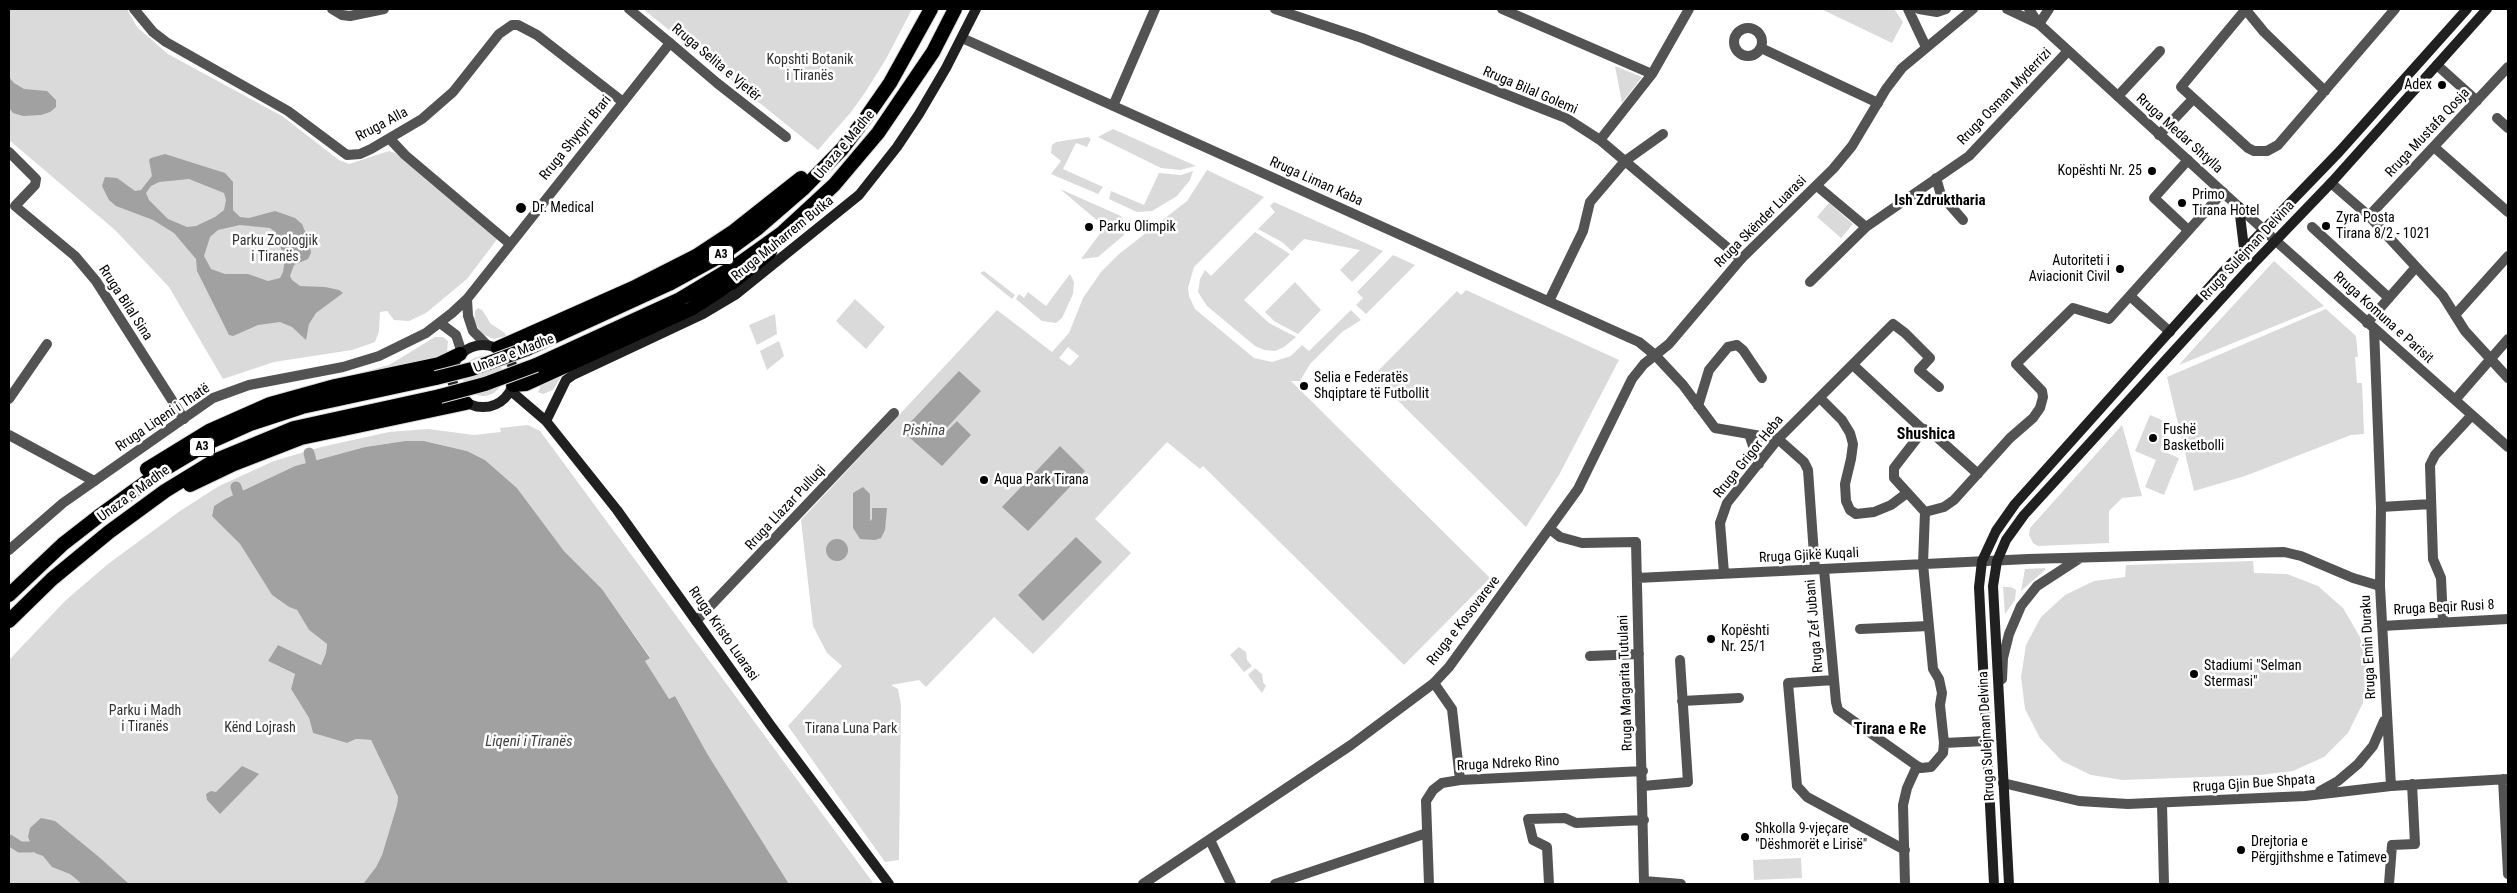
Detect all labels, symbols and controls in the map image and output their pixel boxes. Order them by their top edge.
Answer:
street label: Rruga Selita e Vjetër [668,21,764,105]
street label: Rruga Osman Myderrizi [1954,45,2056,149]
park label: Kopshti Botanik i Tiranës [767,52,853,84]
street label: Rruga Bilal Golemi [1480,63,1580,119]
place label: Adex [2404,77,2432,93]
marker: Adex [2436,79,2448,91]
street label: Rruga Mustafa Qosja [2382,85,2474,181]
street label: Rruga Medar Shtylla [2132,91,2226,177]
street label: Rruga Shyqyri Brari [537,92,615,184]
street label: Rruga Alla [353,104,411,146]
street label: Unaza e Madhe [811,107,879,183]
street label: Rruga Liman Kaba [1267,154,1365,210]
place label: Kopështi Nr. 25 [2058,163,2142,179]
marker: Kopështi Nr. 25 [2146,165,2158,177]
street label: Rruga Skënder Luarasi [1712,173,1810,271]
place label: Primo Tirana Hotel [2192,187,2260,220]
district label: Ish Zdruktharia [1894,192,1986,210]
street label: Rruga Muharrem Butka [729,193,837,285]
marker: Primo Tirana Hotel [2176,197,2188,209]
street label: Rruga Sulejman Delvina [2198,198,2298,304]
place label: Dr. Medical [532,200,594,216]
marker: Dr. Medical [514,201,528,215]
place label: Zyra Posta Tirana 8/2 - 1021 [2336,210,2430,242]
place label: Parku Olimpik [1099,219,1176,235]
marker: Zyra Posta Tirana 8/2 - 1021 [2320,220,2332,232]
marker: Parku Olimpik [1083,221,1095,233]
park label: Parku Zoologjik i Tiranës [232,233,318,266]
road number: A3 [708,246,734,264]
place label: Autoriteti i Aviacionit Civil [2029,253,2110,286]
street label: Rruga Bilal Sina [94,262,156,344]
marker: Autoriteti i Aviacionit Civil [2114,263,2126,275]
street label: Rruga Komuna e Parisit [2329,269,2437,367]
street label: Unaza e Madhe [471,331,557,377]
place label: Selia e Federatës Shqiptare të Futbollit [1314,370,1429,402]
street label: Rruga Liqeni i Thatë [113,380,213,456]
marker: Selia e Federatës Shqiptare të Futbollit [1298,380,1310,392]
street label: Rruga Grigor Heba [1711,412,1787,502]
water label: Pishina [903,422,945,440]
place label: Fushë Basketbolli [2163,422,2224,454]
district label: Shushica [1897,425,1955,445]
marker: Fushë Basketbolli [2147,432,2159,444]
road number: A3 [190,438,214,457]
street label: Unaza e Madhe [95,462,173,526]
street label: Rruga Llazar Pulluqi [742,462,830,554]
place label: Aqua Park Tirana [994,472,1089,488]
marker: Aqua Park Tirana [978,474,990,486]
street label: Rruga Gjikë Kuqali [1759,545,1859,567]
street label: Rruga e Kosovareve [1424,573,1504,669]
street label: Rruga Zef Jubani [1803,579,1827,673]
street label: Rruga Kristo Luarasi [684,584,762,684]
street label: Rruga Emin Duraku [2358,594,2380,700]
street label: Rruga Beqir Rusi 8 [2393,597,2495,619]
street label: Rruga Margarita Tutulani [1615,615,1637,751]
place label: Kopështi Nr. 25/1 [1721,623,1769,656]
marker: Kopështi Nr. 25/1 [1705,633,1717,645]
place label: Stadiumi "Selman Stermasi" [2204,658,2302,690]
marker: Stadiumi "Selman Stermasi" [2188,668,2200,680]
street label: Rruga Sulejman Delvina [1975,671,1999,801]
park label: Parku i Madh i Tiranës [109,703,181,736]
park label: Kënd Lojrash [224,720,296,736]
district label: Tirana e Re [1854,720,1926,740]
park label: Tirana Luna Park [805,721,897,737]
water label: Liqeni i Tiranës [485,733,573,751]
street label: Rruga Ndreko Rino [1456,753,1560,775]
street label: Rruga Gjin Bue Shpata [2192,771,2316,797]
place label: Shkolla 9-vjeçare "Dëshmorët e Lirisë" [1755,821,1867,854]
marker: Shkolla 9-vjeçare "Dëshmorët e Lirisë" [1739,831,1751,843]
place label: Drejtoria e Përgjithshme e Tatimeve [2251,834,2387,866]
marker: Drejtoria e Përgjithshme e Tatimeve [2235,844,2247,856]

